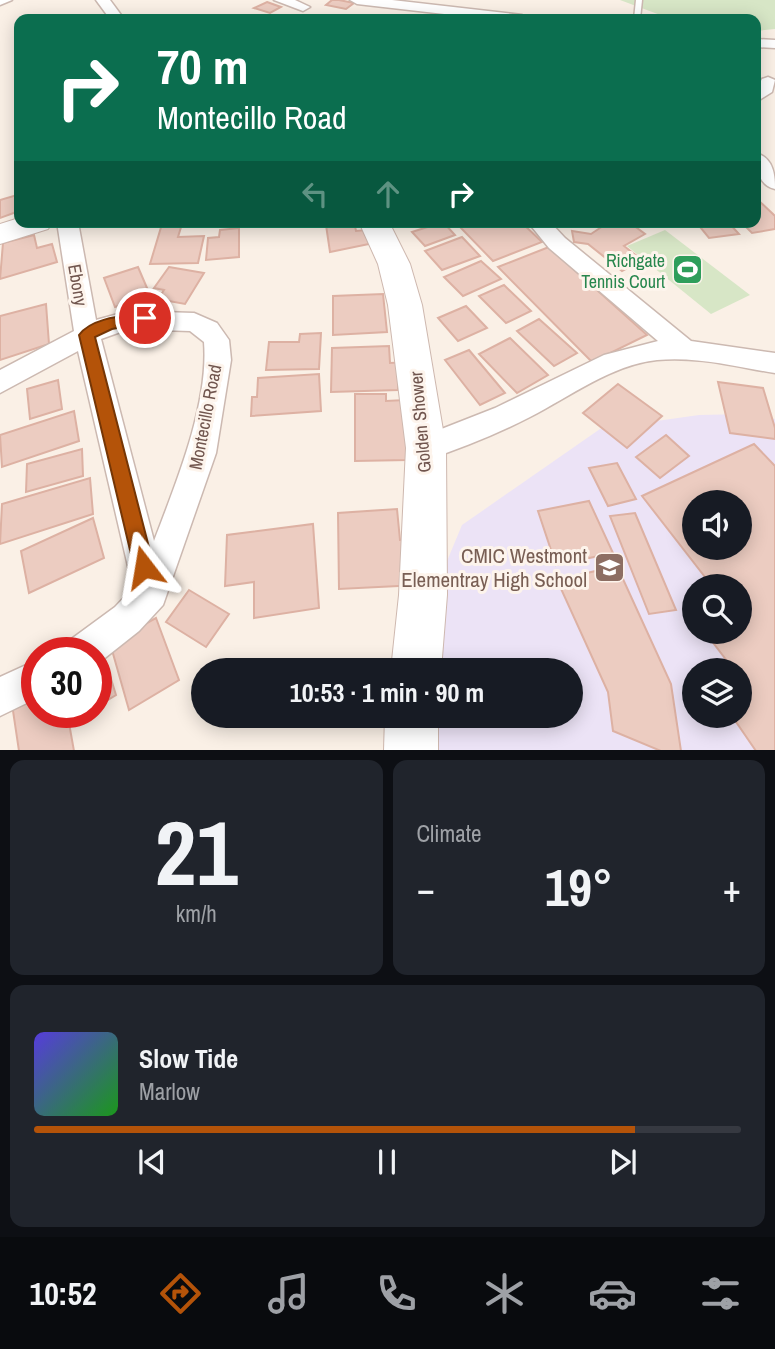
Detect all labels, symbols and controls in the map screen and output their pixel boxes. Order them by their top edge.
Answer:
text: 70 m [157,33,249,99]
icon: right [42,42,133,133]
text: Montecillo Road [157,96,347,139]
icon: left [296,175,334,213]
icon: ahead [369,175,407,213]
icon: right [442,175,480,213]
place label: Richgate Tennis Court [581,248,665,294]
sports icon: Richgate Tennis Court [671,253,705,287]
street label: Ebony [62,262,94,308]
pin [115,288,175,348]
icon: arrive [126,299,164,337]
street label: Montecillo Road [183,362,227,472]
street label: Golden Shower [403,370,437,474]
map controls [682,490,752,728]
button: sound [682,490,752,560]
position arrow [107,530,181,604]
place label: CMIC Westmont Elementray High School [401,541,587,594]
school or university icon: CMIC Westmont Elementray High School [593,550,627,584]
button: search [682,574,752,644]
speed limit sign: 30 [21,637,112,728]
button: layers [682,658,752,728]
text: 10:53 · 1 min · 90 m [290,675,484,710]
text: 21 [155,791,238,913]
text: Climate [417,818,481,849]
text: 19° [545,852,613,922]
text: − [417,863,435,914]
text: + [723,863,741,914]
text: km/h [176,898,217,929]
text: Slow Tide [139,1041,238,1076]
text: Marlow [139,1076,200,1107]
icon: previous [133,1143,171,1181]
icon: pause [368,1143,406,1181]
icon: next [604,1143,642,1181]
icon: directions [156,1269,205,1318]
icon: music [264,1269,313,1318]
icon: phone [372,1269,421,1318]
icon: climate [480,1269,529,1318]
icon: car [588,1269,637,1318]
icon: filters [696,1269,745,1318]
text: 10:52 [30,1272,97,1315]

